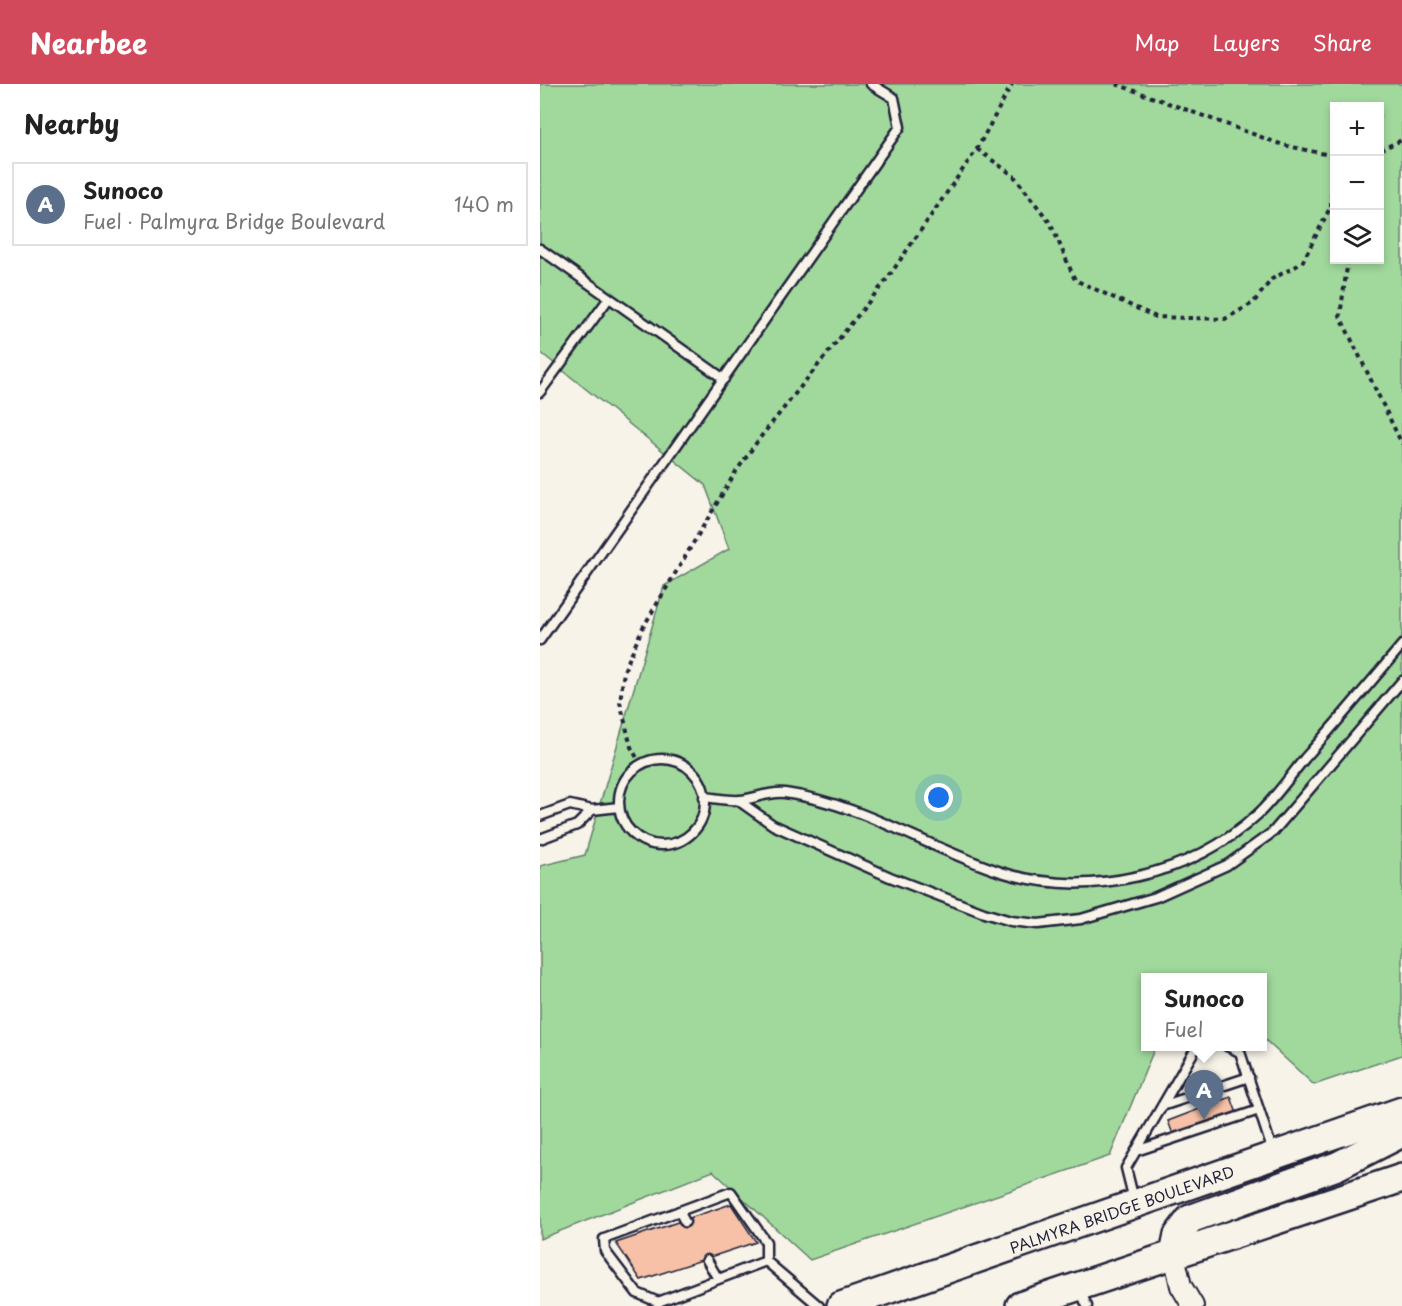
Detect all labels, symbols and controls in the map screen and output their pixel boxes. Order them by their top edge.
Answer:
text: Nearbee [30,21,147,64]
text: Map [1135,26,1179,58]
text: Layers [1212,26,1280,58]
text: Share [1313,26,1372,58]
map controls [1330,102,1384,264]
button: + [1330,102,1384,156]
text: Nearby [24,104,119,143]
button: − [1330,156,1384,210]
text: Sunoco [83,173,163,206]
text: A [38,189,53,219]
text: 140 m [454,189,514,219]
text: Fuel · Palmyra Bridge Boulevard [83,206,385,236]
button: layers [1330,210,1384,264]
your location [924,783,953,812]
popup [1141,973,1267,1051]
text: Sunoco [1164,981,1244,1014]
text: Fuel [1164,1014,1203,1044]
pin: A [1184,1070,1224,1120]
street label: PALMYRA BRIDGE BOULEVARD [1006,1159,1237,1258]

